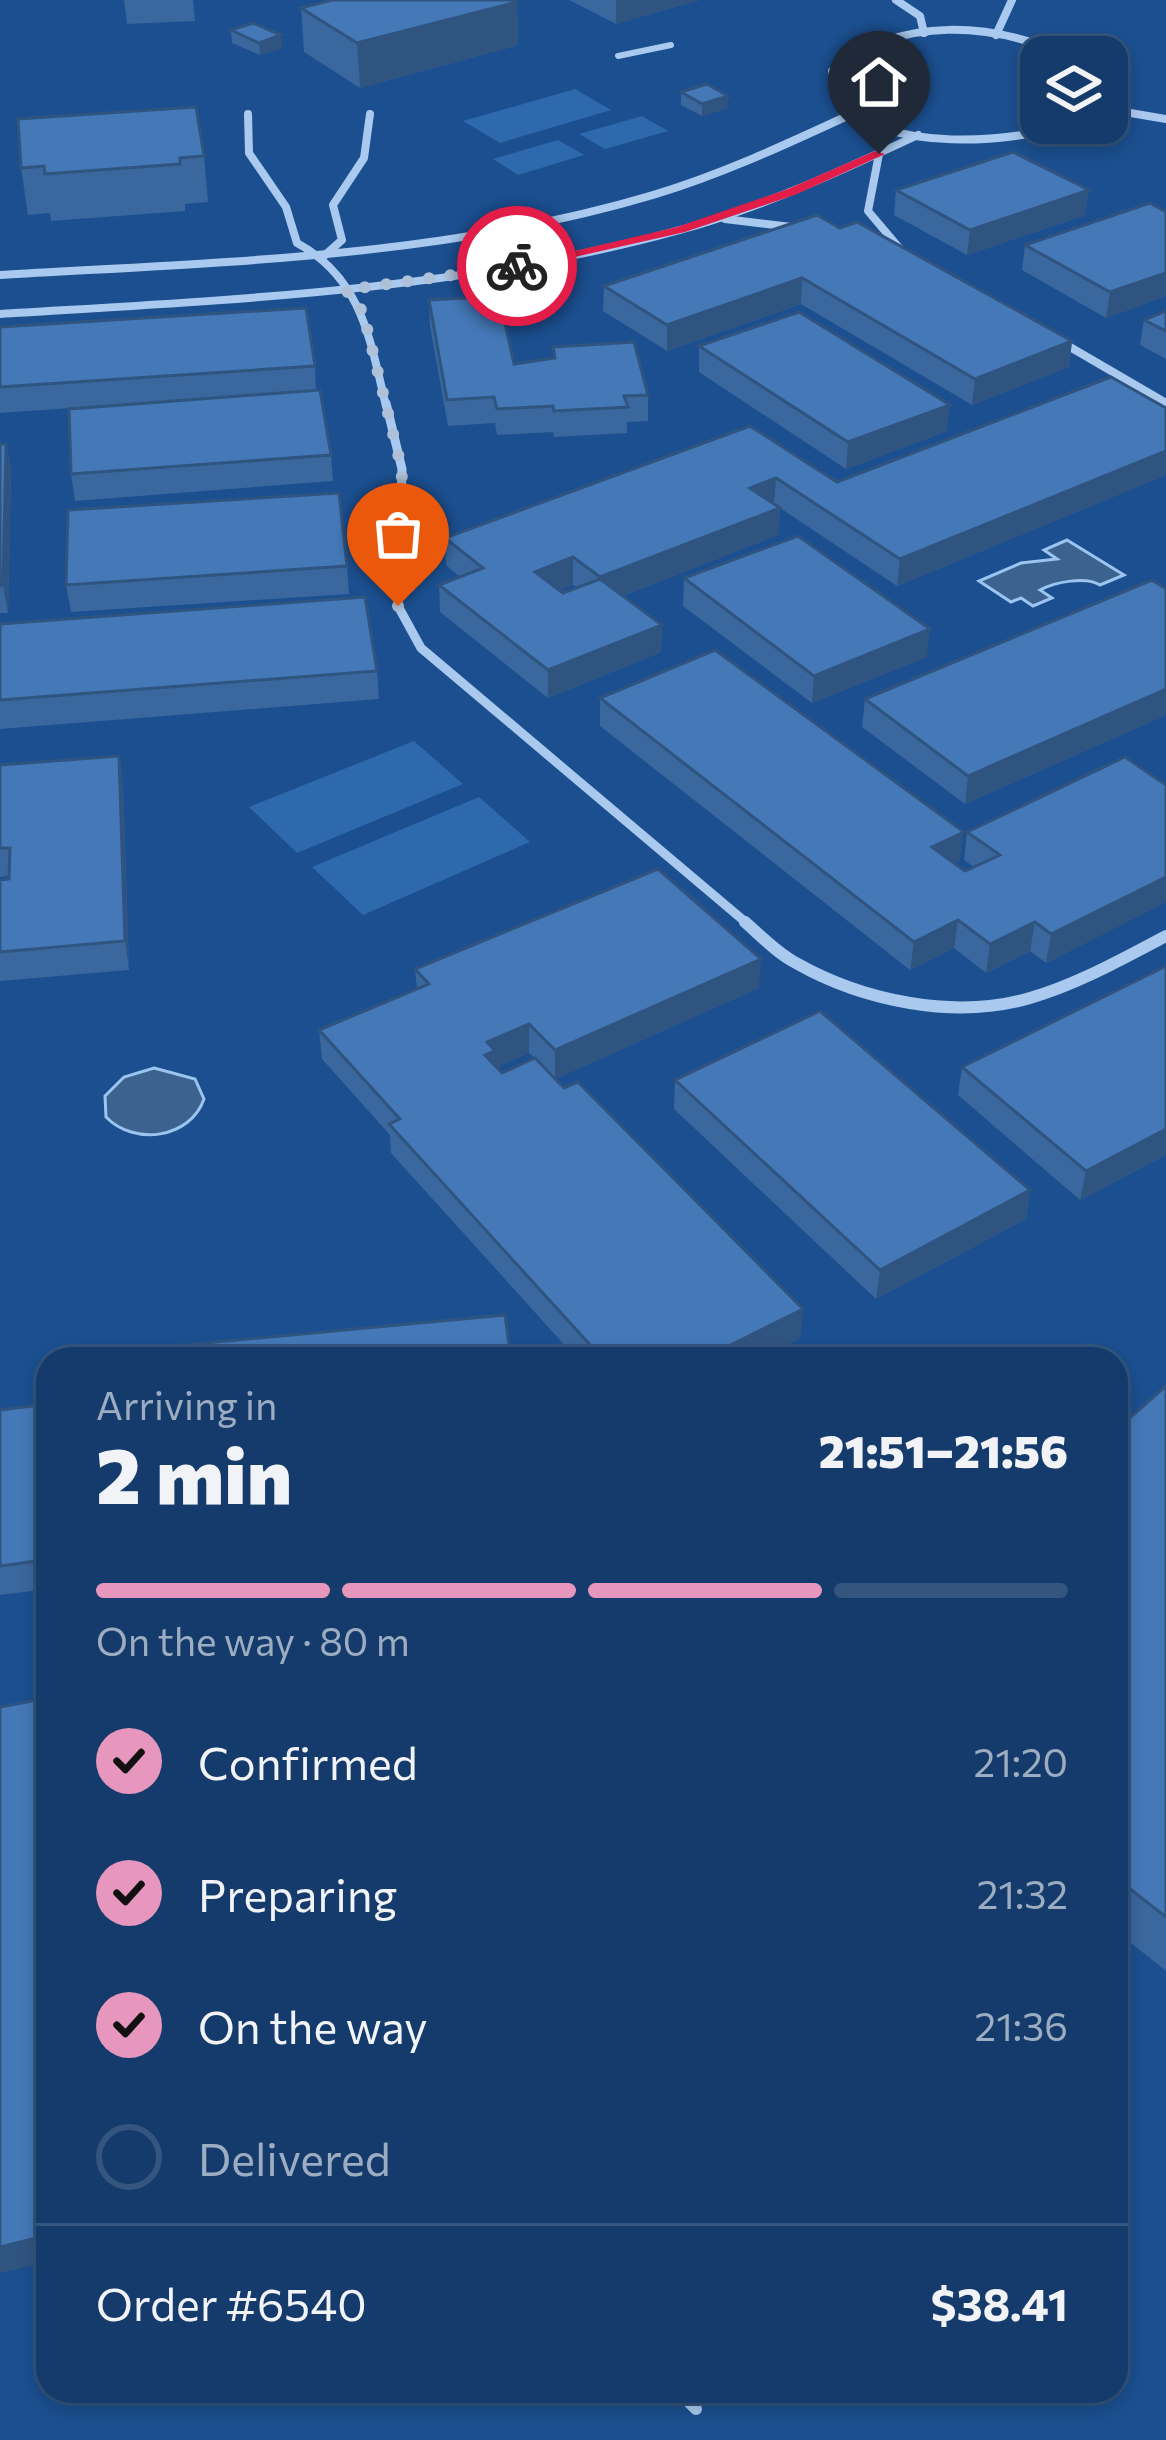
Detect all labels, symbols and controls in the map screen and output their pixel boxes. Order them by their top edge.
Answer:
pin [828,31,930,154]
map controls [1020,36,1128,144]
button: layers [1020,36,1128,144]
icon: home [846,49,912,115]
courier [457,206,577,326]
icon: bike [484,233,550,299]
pin [347,483,449,606]
icon: bag [365,501,431,567]
text: Arriving in [96,1380,277,1428]
text: 21:51–21:56 [819,1422,1068,1477]
text: 2 min [96,1425,292,1520]
text: On the way · 80 m [96,1616,410,1664]
icon: check [96,1728,162,1794]
text: Confirmed [198,1734,418,1789]
text: 21:20 [974,1737,1068,1785]
icon: check [96,1860,162,1926]
text: Preparing [198,1866,397,1921]
text: 21:32 [977,1869,1068,1917]
icon: check [96,1992,162,2058]
text: On the way [198,1998,428,2053]
text: 21:36 [975,2001,1068,2049]
text: Delivered [198,2130,391,2185]
text: Order #6540 [96,2275,367,2330]
text: $38.41 [931,2275,1068,2330]

